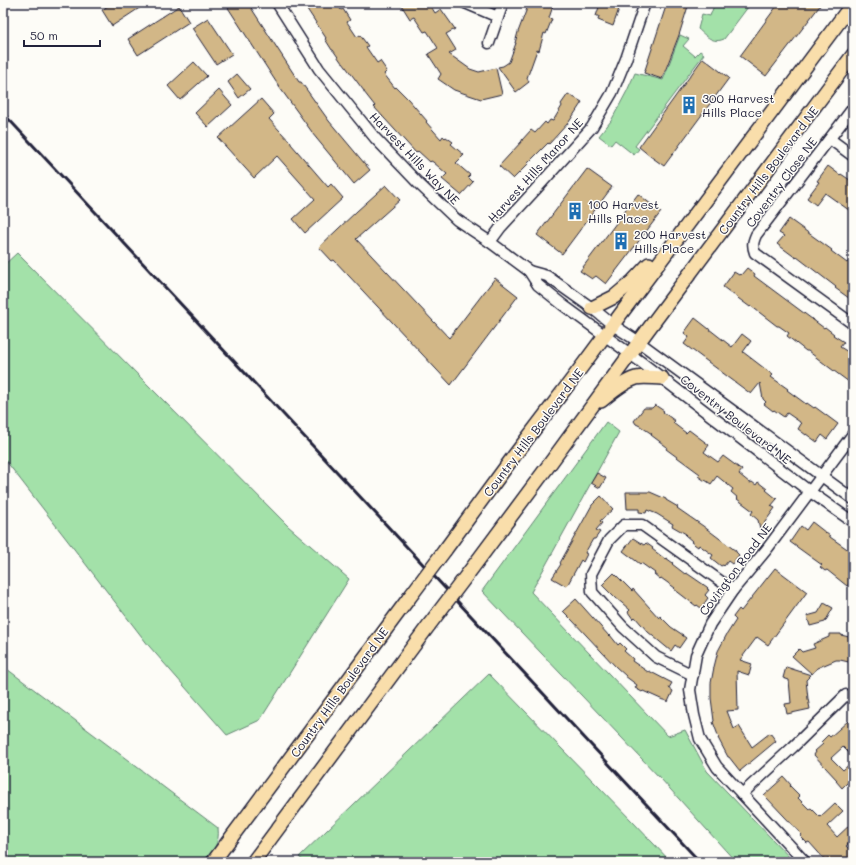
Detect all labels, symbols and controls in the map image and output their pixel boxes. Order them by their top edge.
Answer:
scale bar [24,22,100,48]
text: 50 m [30,27,58,43]
place label: 300 Harvest Hills Place [702,90,775,120]
building icon: 300 Harvest Hills Place [679,95,699,115]
street label: Country Hills Boulevard NE [714,102,822,237]
street label: Harvest Hills Way NE [367,108,463,208]
street label: Harvest Hills Manor NE [484,114,586,226]
street label: Coventry Close NE [742,134,820,230]
place label: 100 Harvest Hills Place [588,196,659,226]
building icon: 100 Harvest Hills Place [565,201,585,221]
place label: 200 Harvest Hills Place [634,226,706,256]
building icon: 200 Harvest Hills Place [611,231,631,251]
street label: Country Hills Boulevard NE [479,364,587,499]
street label: Coventry Boulevard NE [677,371,795,467]
street label: Covington Road NE [695,520,775,618]
street label: Country Hills Boulevard NE [286,624,392,760]

